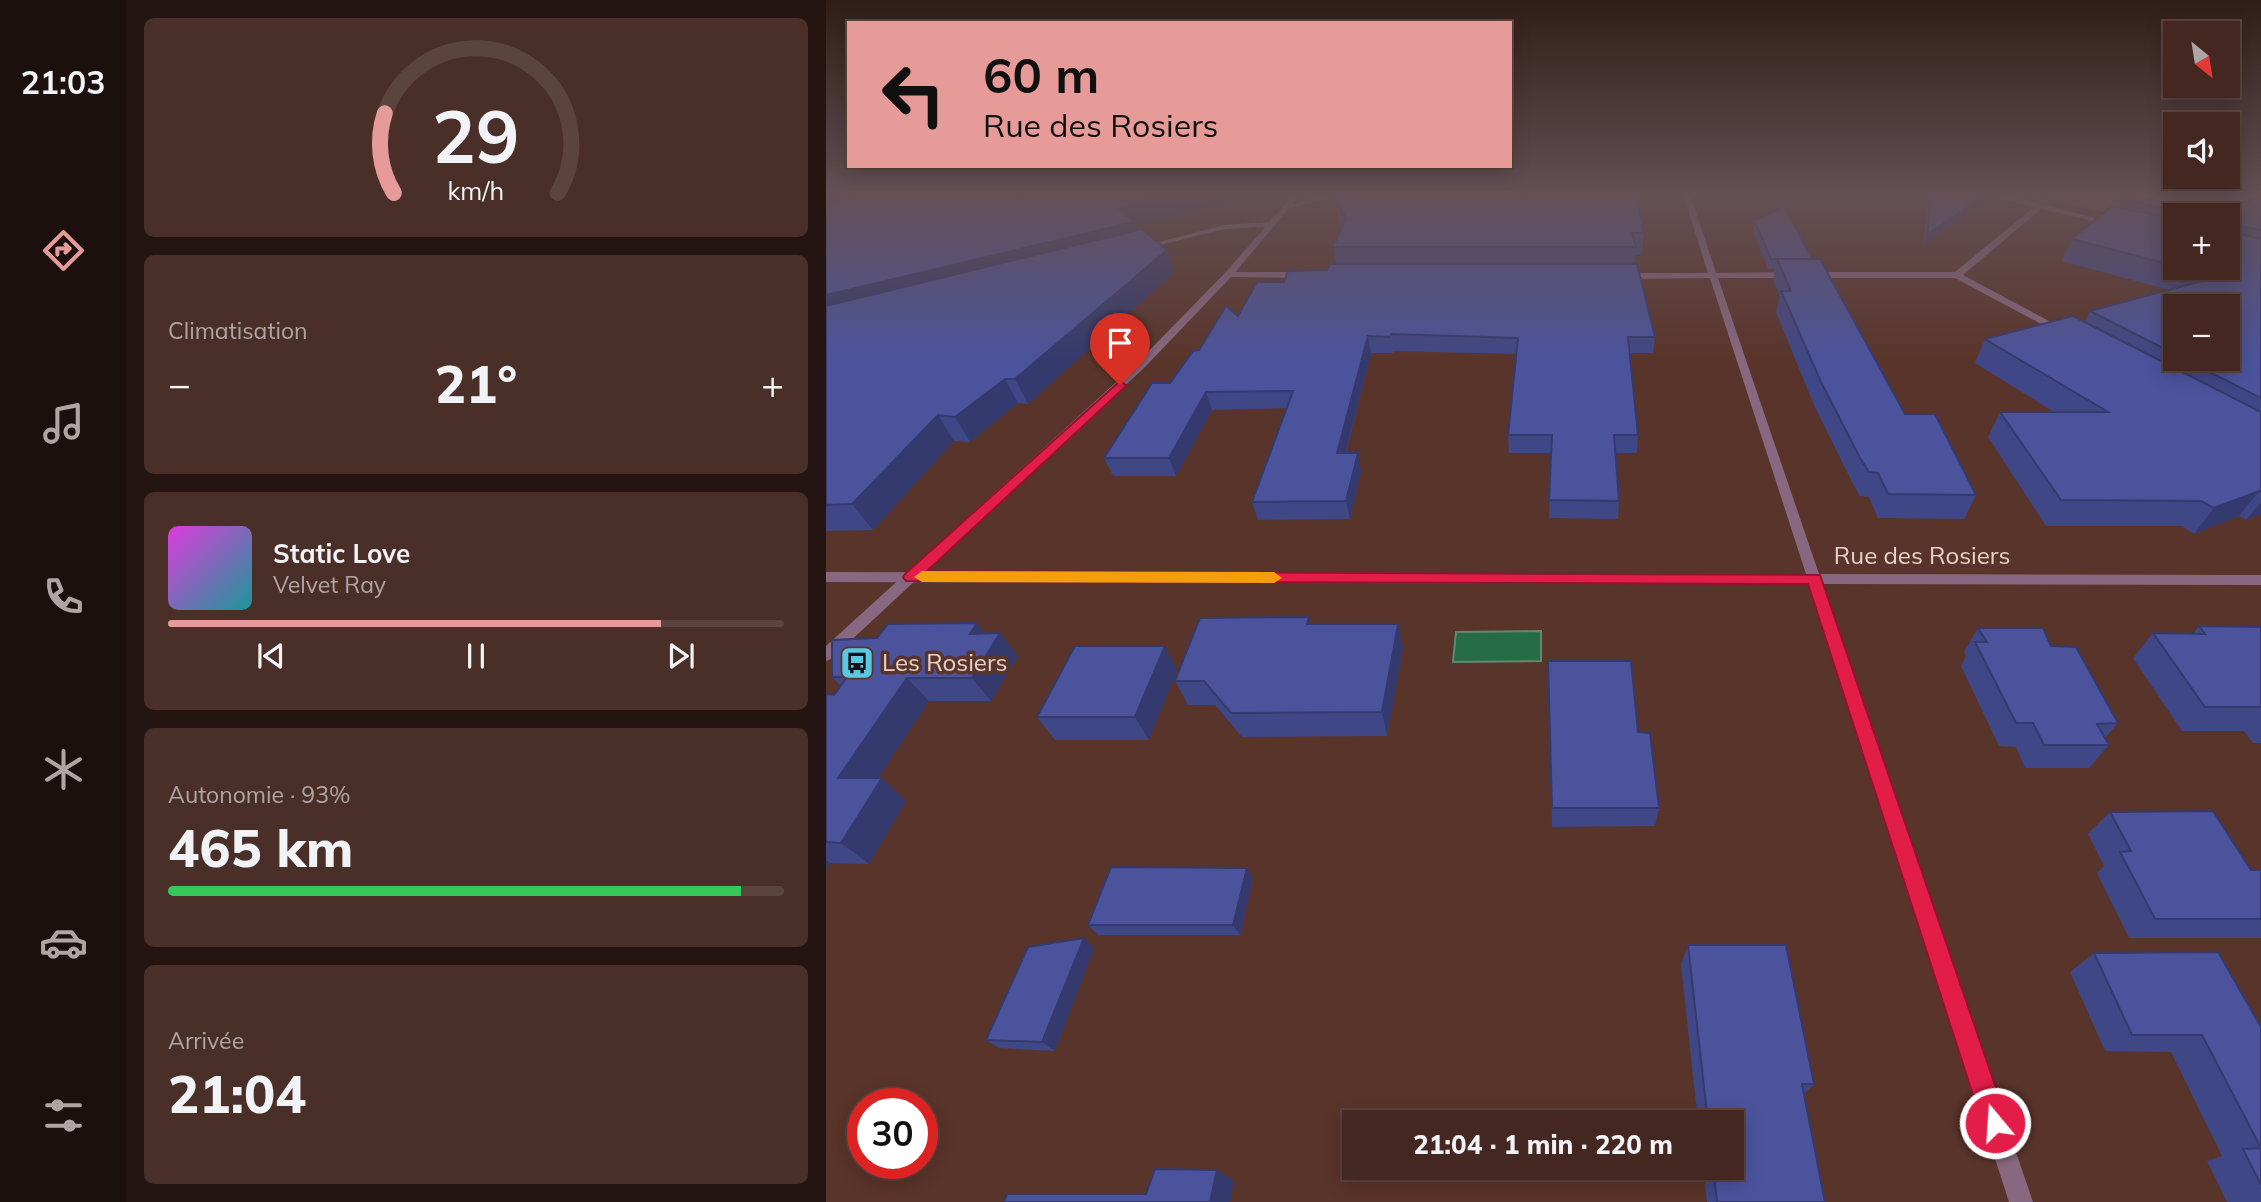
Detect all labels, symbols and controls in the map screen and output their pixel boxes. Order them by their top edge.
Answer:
north arrow [2163,21,2240,98]
map controls [2163,21,2240,371]
text: 60 m [983,44,1099,105]
icon: left [868,49,959,140]
text: 21:03 [21,62,105,102]
text: 29 [432,91,520,182]
text: Rue des Rosiers [983,105,1218,145]
button: sound [2163,112,2240,189]
text: km/h [448,175,504,206]
button: + [2163,203,2240,280]
icon: directions [39,226,88,275]
button: − [2163,294,2240,371]
pin [1090,313,1150,385]
text: Climatisation [168,316,308,345]
icon: arrive [1101,324,1139,362]
text: 21° [435,351,517,416]
text: − [168,360,191,408]
text: + [761,360,784,408]
icon: music [39,399,88,448]
text: Static Love [273,537,410,570]
street label: Rue des Rosiers [1834,540,2010,570]
text: Velvet Ray [273,570,386,599]
icon: phone [39,572,88,621]
icon: previous [252,637,290,675]
icon: pause [457,637,495,675]
icon: next [662,637,700,675]
bus stop icon: Les Rosiers [838,644,876,682]
place label: Les Rosiers [882,647,1007,677]
icon: climate [39,745,88,794]
text: Autonomie · 93% [168,780,351,809]
text: 465 km [168,815,353,880]
icon: car [39,918,88,967]
text: Arrivée [168,1026,244,1055]
text: 21:04 [168,1061,306,1126]
position arrow [1958,1086,2032,1160]
speed limit sign: 30 [847,1088,938,1179]
icon: filters [39,1091,88,1140]
text: 21:04 · 1 min · 220 m [1413,1128,1673,1161]

